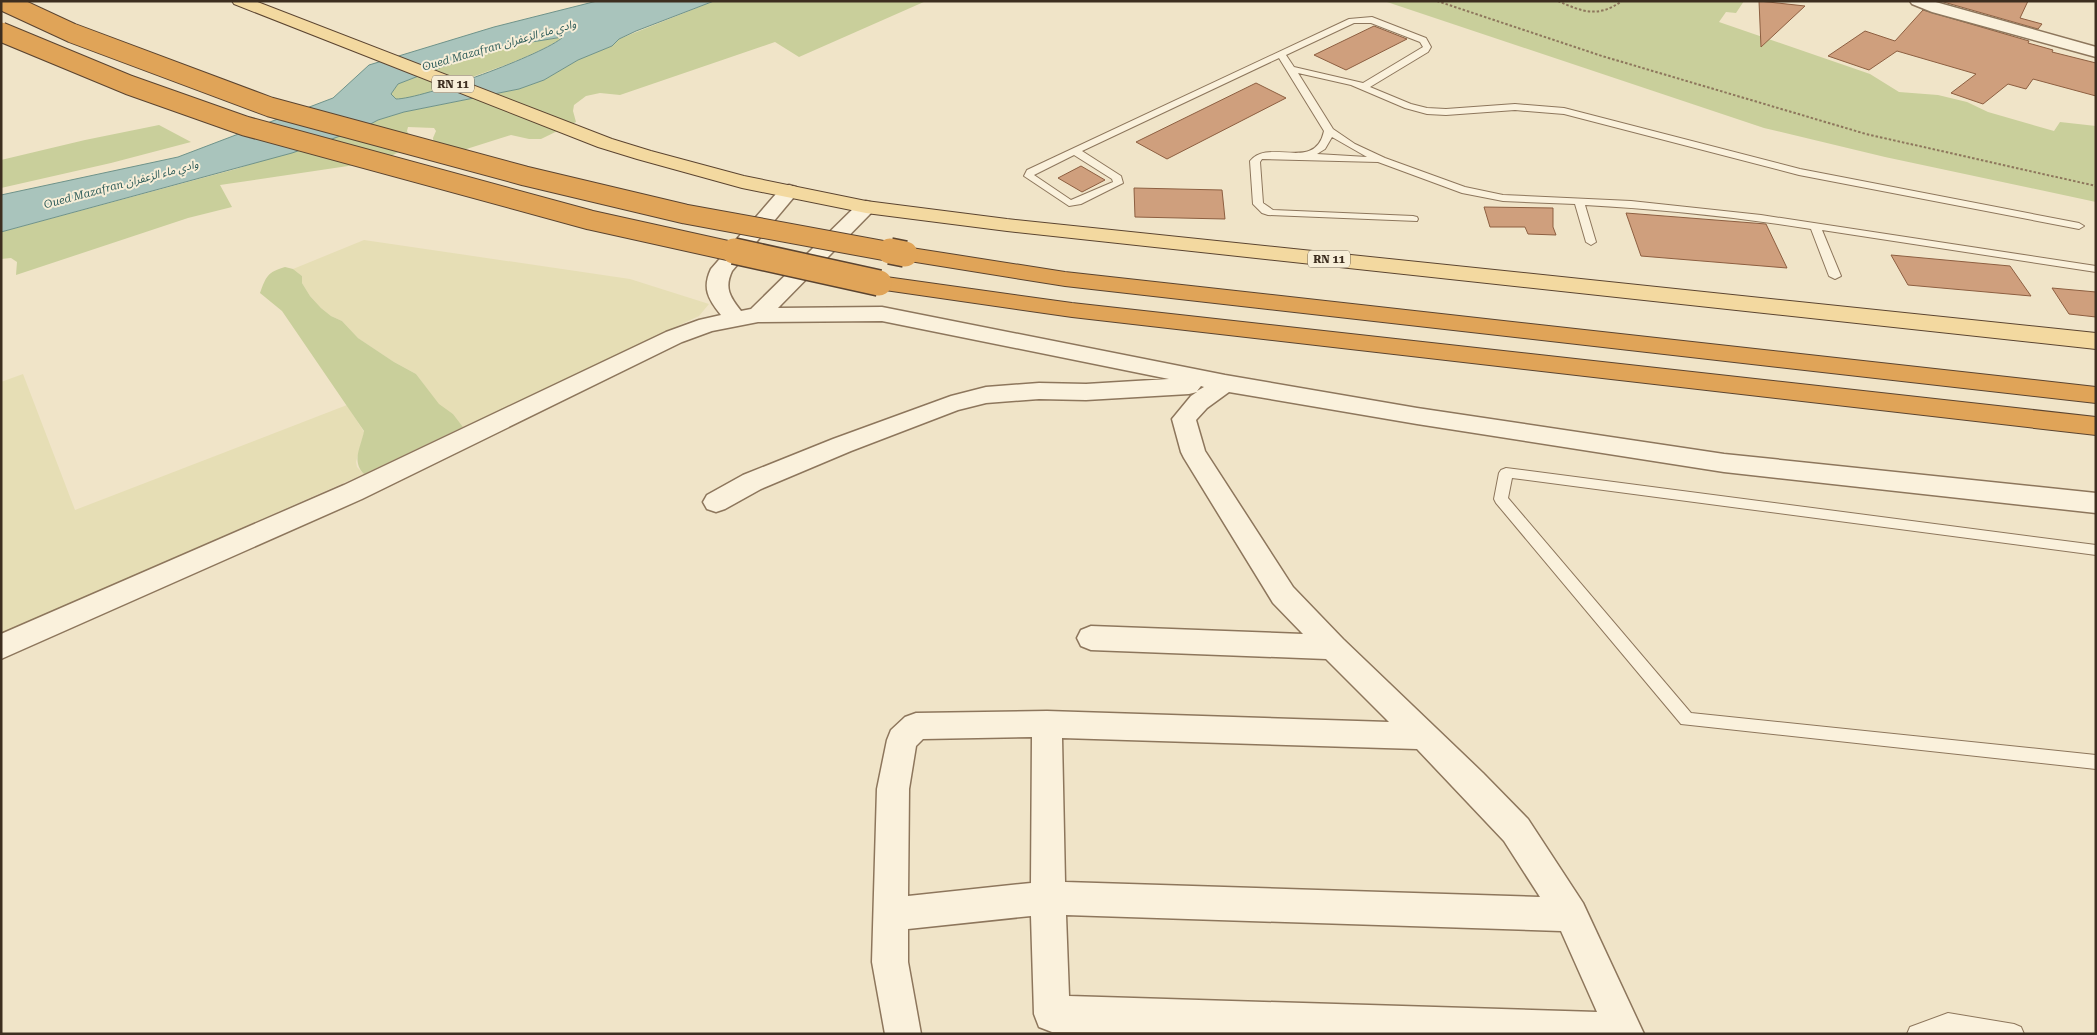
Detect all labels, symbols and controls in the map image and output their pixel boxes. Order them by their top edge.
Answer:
water label: Oued Mazafran وادي ماء الزعفران [421,17,578,76]
road number: RN 11 [432,76,474,92]
water label: Oued Mazafran وادي ماء الزعفران [43,158,200,214]
road number: RN 11 [1308,250,1350,268]

